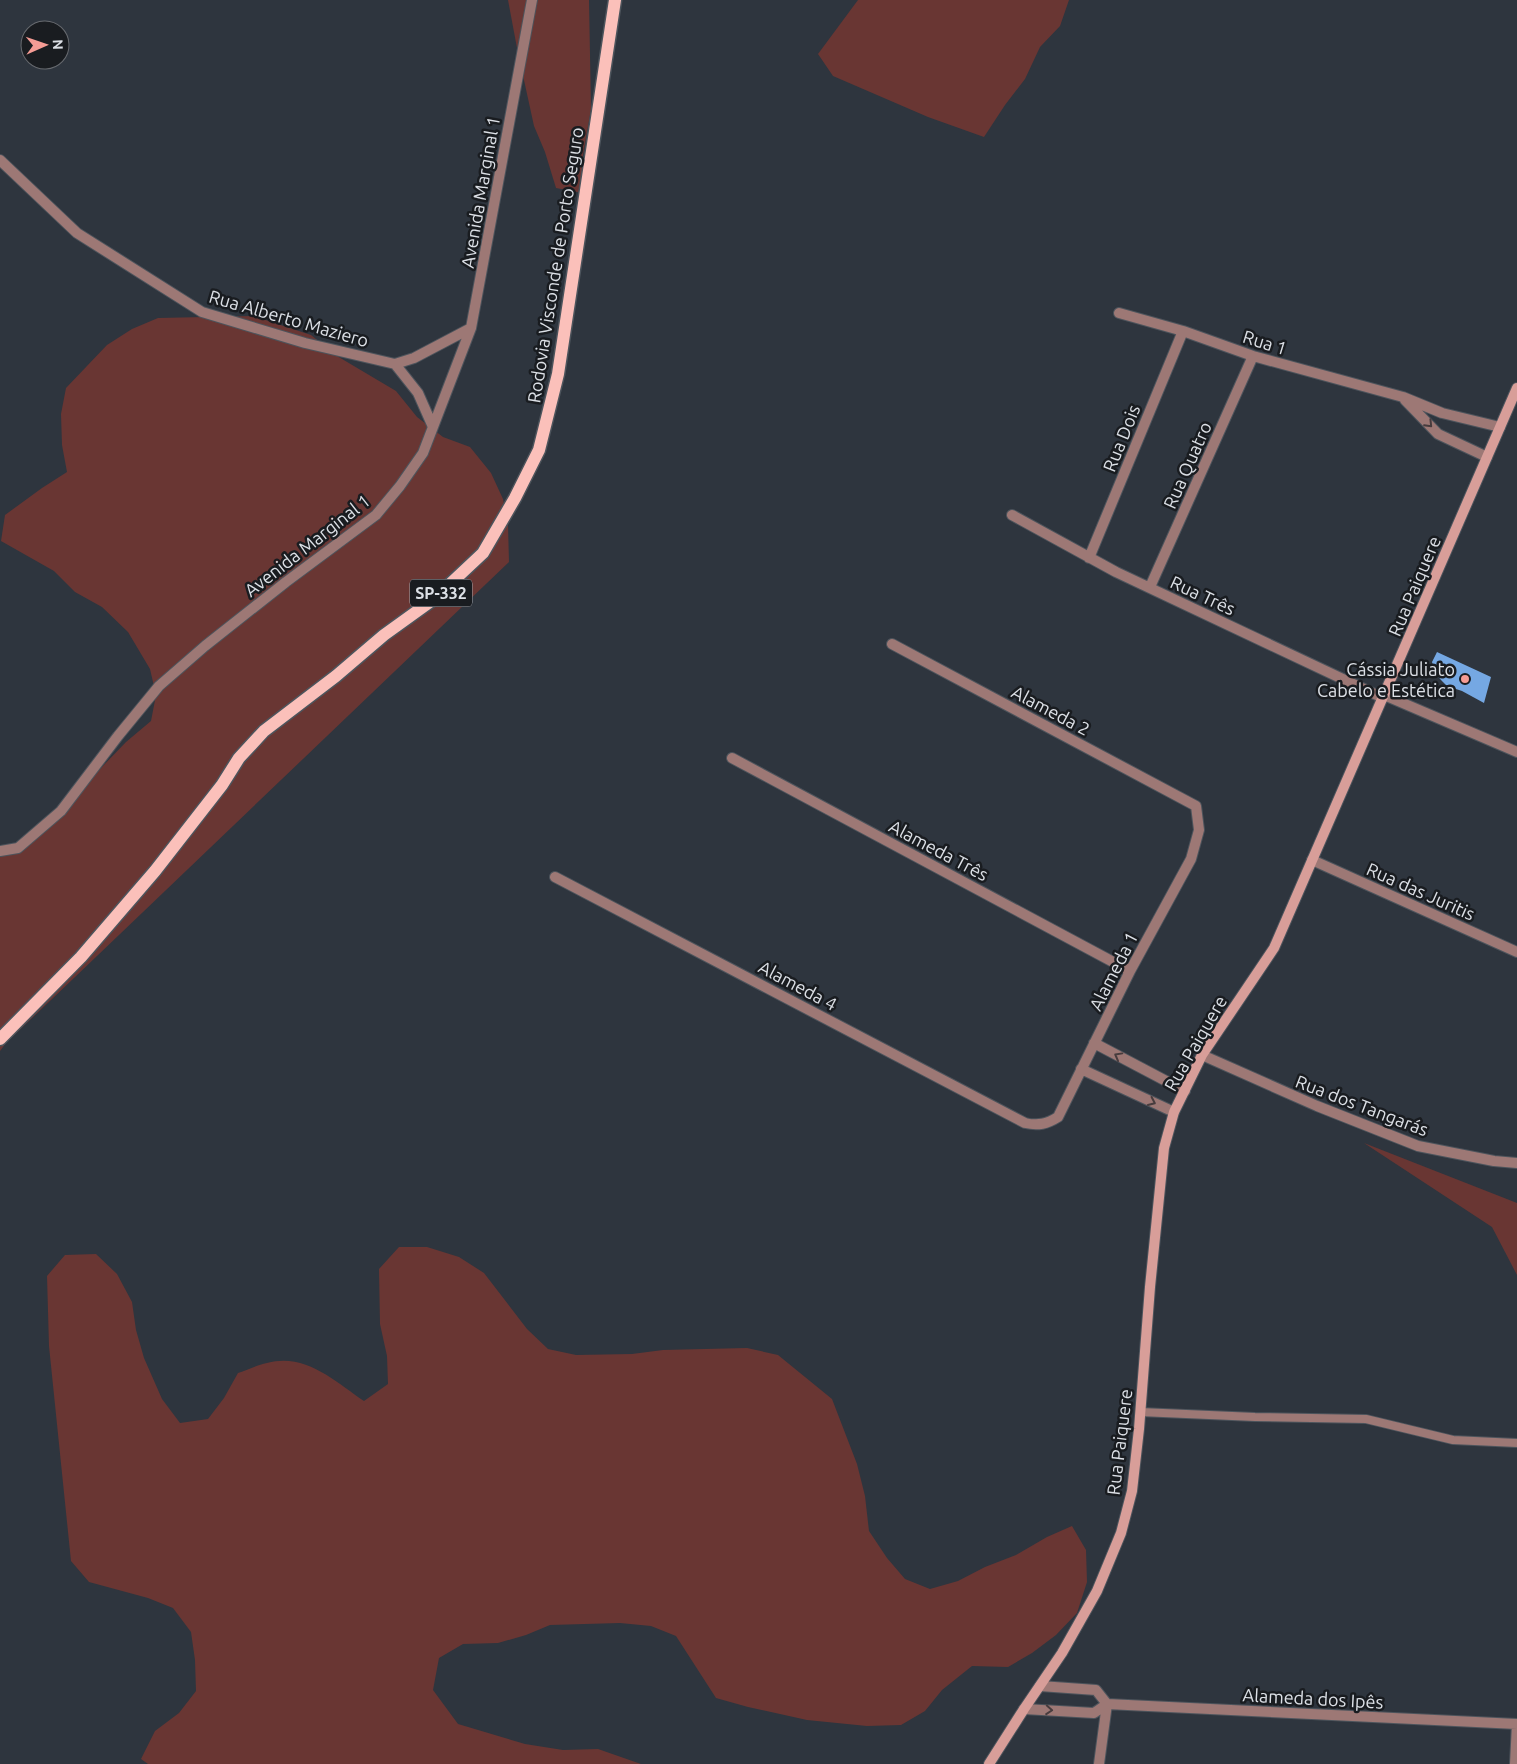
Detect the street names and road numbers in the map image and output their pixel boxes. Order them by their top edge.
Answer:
street label: Avenida Marginal 1 [457,115,503,269]
street label: Rodovia Visconde de Porto Seguro [523,126,587,404]
street label: Rua Alberto Maziero [207,286,371,350]
street label: Rua 1 [1241,326,1289,358]
street label: Rua Dois [1099,401,1144,474]
street label: Rua Quatro [1159,419,1216,512]
street label: Avenida Marginal 1 [240,490,374,600]
street label: Rua Paiquere [1384,533,1444,639]
street label: Rua Três [1168,571,1239,619]
road number: SP-332 [410,580,472,606]
street label: Alameda 2 [1009,681,1093,739]
street label: Alameda Três [886,816,992,885]
street label: Rua das Juritis [1364,858,1478,924]
street label: Alameda 1 [1085,928,1141,1014]
street label: Alameda 4 [756,956,840,1014]
street label: Rua Paiquere [1160,992,1230,1094]
street label: Rua dos Tangarás [1293,1071,1431,1140]
street label: Rua Paiquere [1103,1388,1135,1496]
street label: Alameda dos Ipês [1242,1684,1384,1712]

